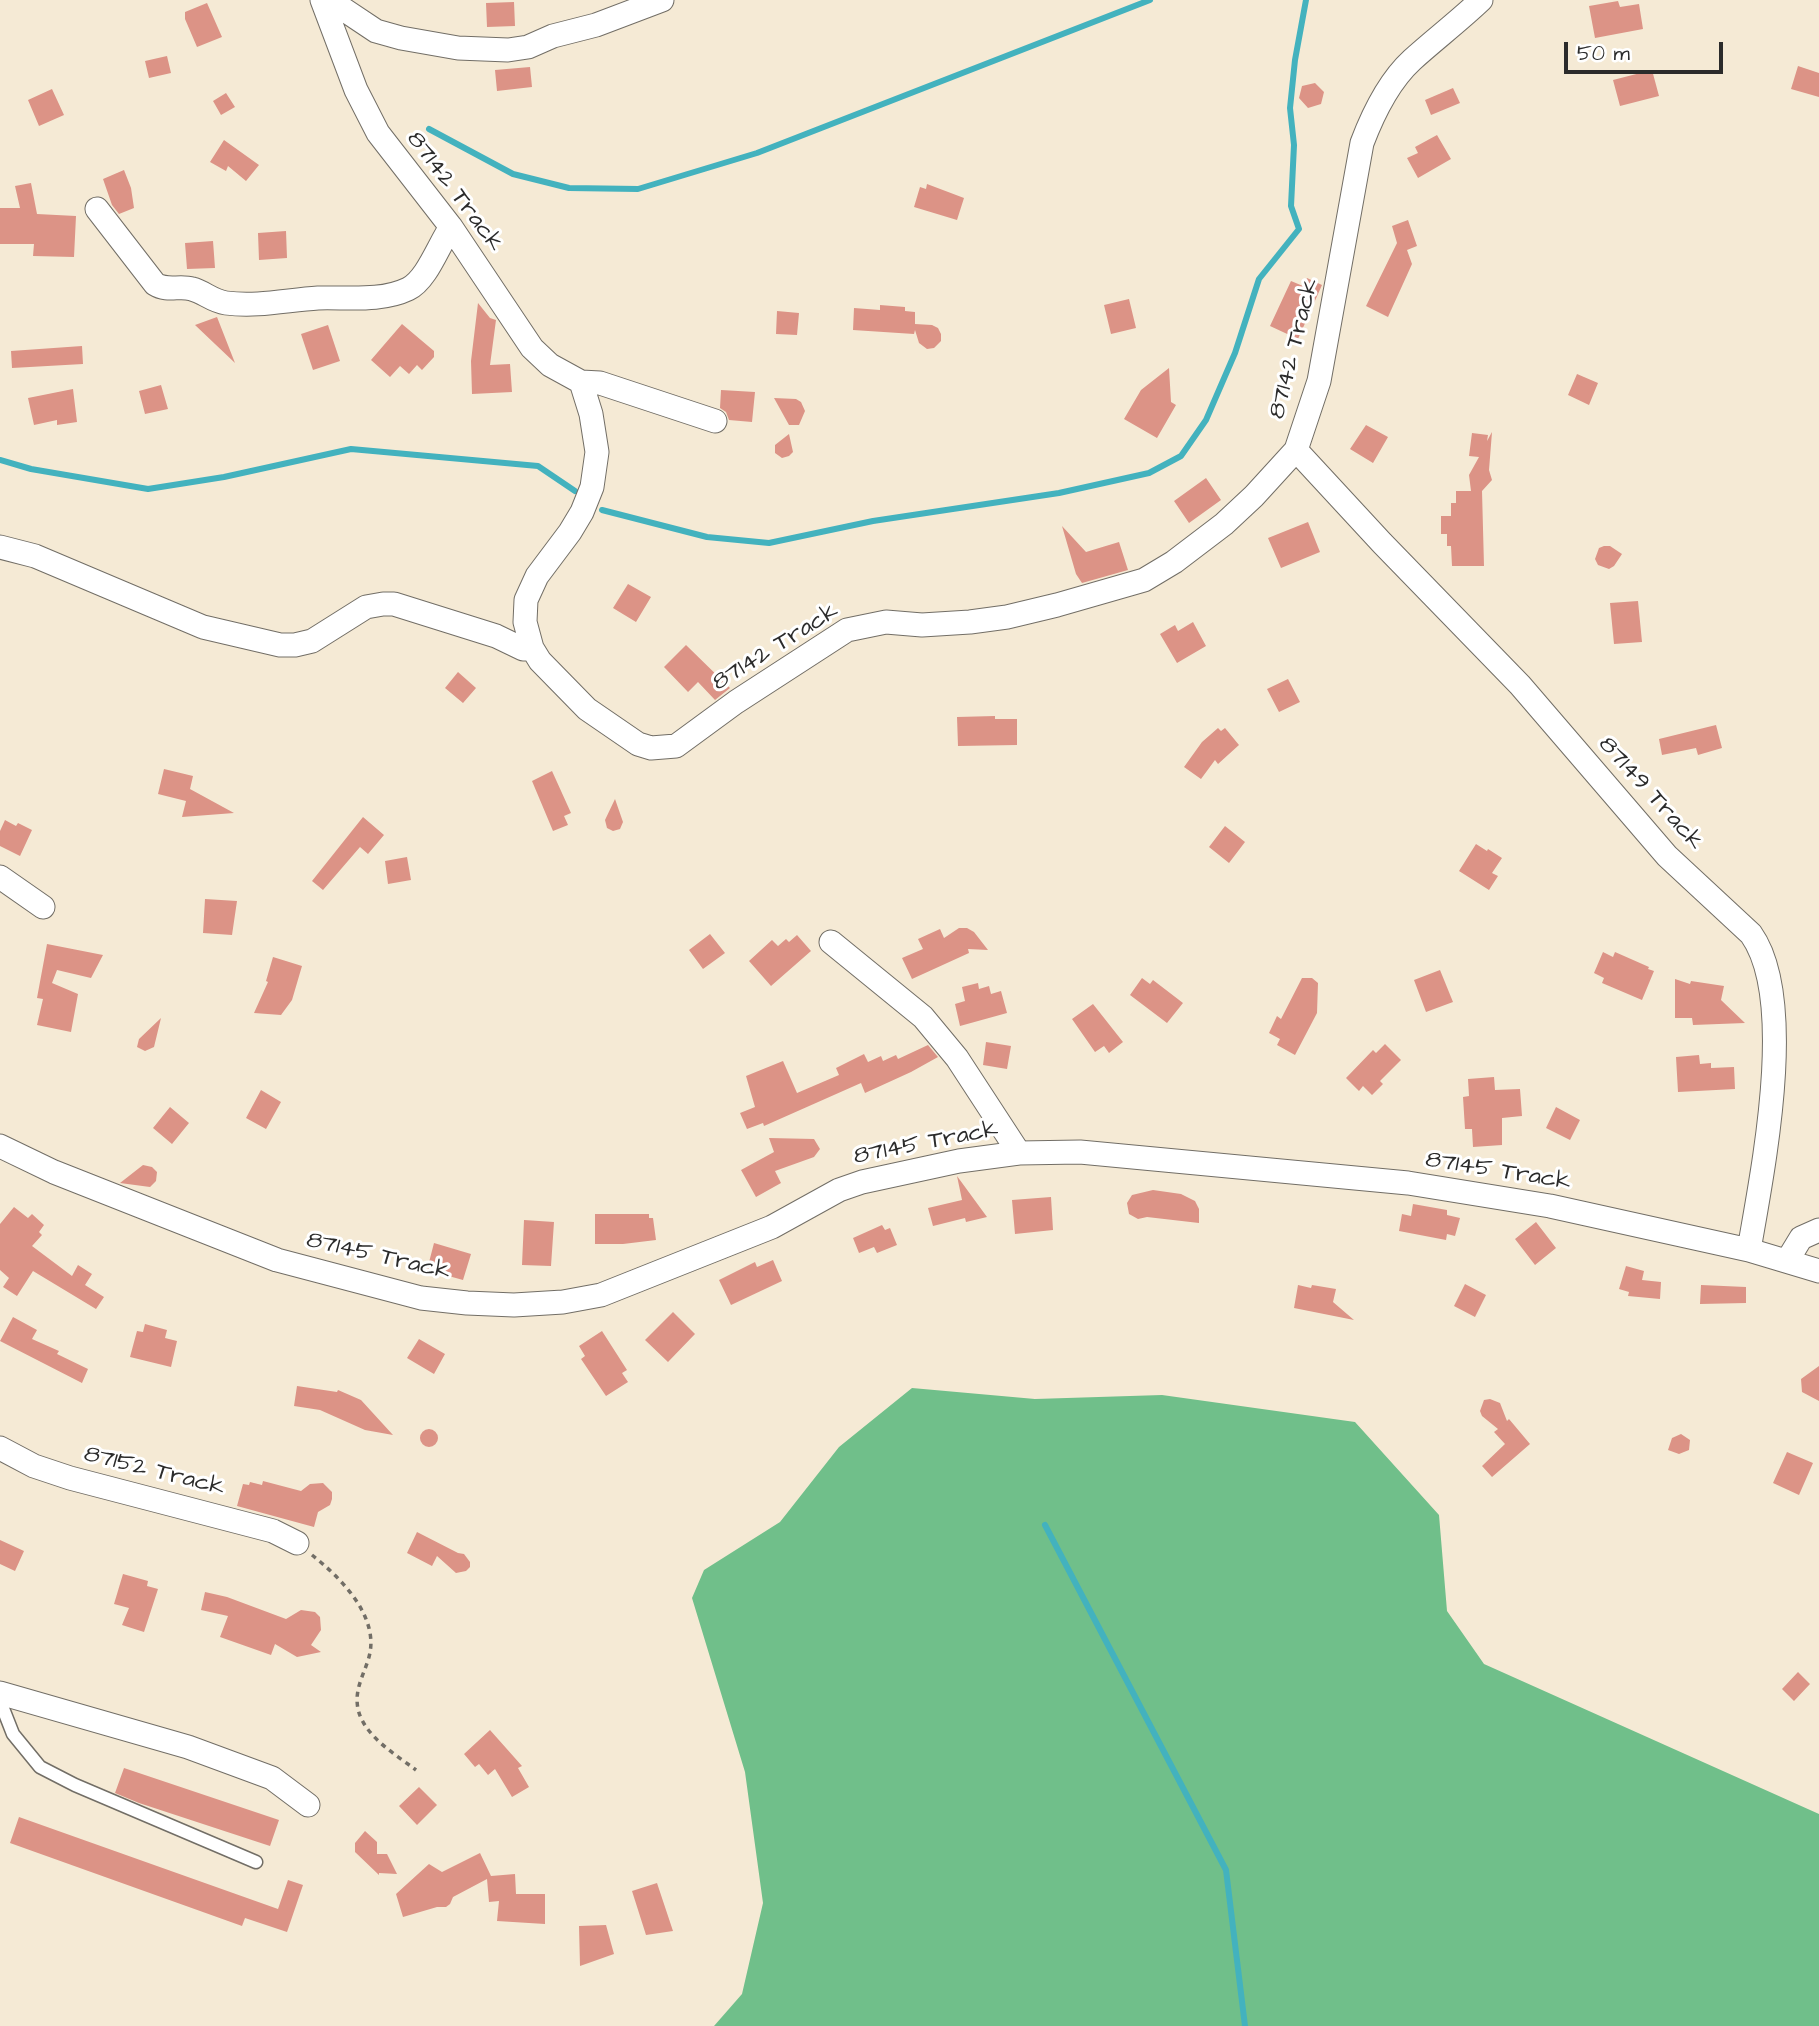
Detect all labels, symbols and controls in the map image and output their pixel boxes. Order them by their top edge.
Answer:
scale bar [1567,28,1726,72]
text: 50 m [1577,39,1630,68]
street label: 87142 Track [399,126,509,258]
street label: 87142 Track [1264,276,1326,422]
street label: 87142 Track [708,598,844,698]
street label: 87149 Track [1591,731,1709,857]
street label: 87145 Track [851,1116,1001,1172]
street label: 87145 Track [1423,1146,1573,1198]
street label: 87145 Track [303,1226,453,1288]
street label: 87152 Track [81,1441,227,1503]

